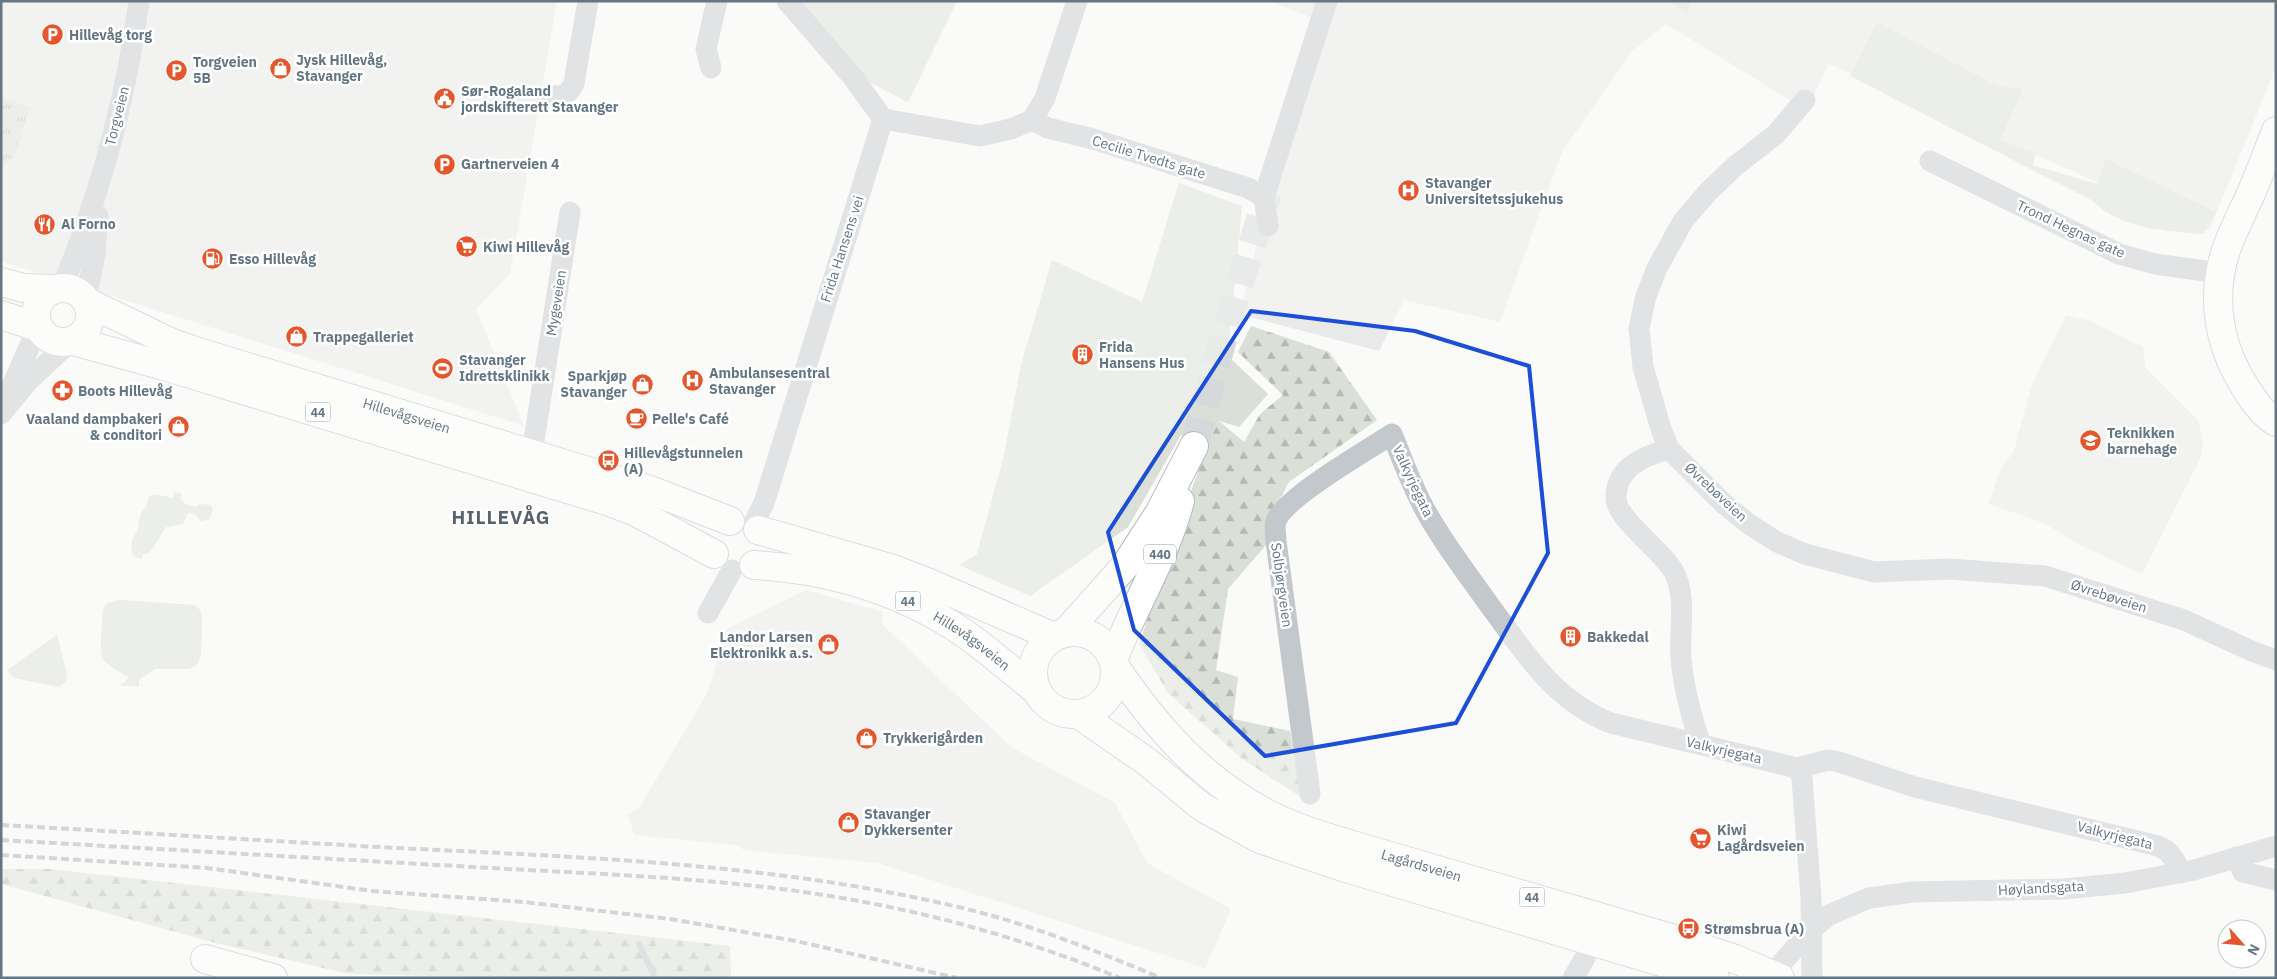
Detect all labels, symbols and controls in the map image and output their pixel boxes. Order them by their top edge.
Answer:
parking icon: Hillevåg torg [41,23,65,47]
place label: Hillevåg torg [69,26,152,44]
place label: Jysk Hillevåg, Stavanger [296,51,387,85]
place label: Torgveien 5B [193,53,257,87]
shop icon: Jysk Hillevåg, Stavanger [268,56,292,80]
parking icon: Torgveien 5B [165,58,189,82]
place label: Sør-Rogaland jordskifterett Stavanger [460,82,619,116]
street label: Torgveien [101,84,133,148]
public building icon: Sør-Rogaland jordskifterett Stavanger [433,87,457,111]
street label: Cecilie Tvedts gate [1090,131,1208,183]
parking icon: Gartnerveien 4 [433,152,457,176]
place label: Gartnerveien 4 [461,155,559,173]
place label: Stavanger Universitetssjukehus [1425,174,1563,208]
hospital icon: Stavanger Universitetssjukehus [1397,179,1421,203]
street label: Frida Hansens vei [816,193,868,305]
street label: Trond Hegnas gate [2014,196,2128,262]
restaurant icon: Al Forno [33,212,57,236]
place label: Al Forno [61,215,116,233]
supermarket icon: Kiwi Hillevåg [455,235,479,259]
place label: Kiwi Hillevåg [483,238,569,256]
fuel station icon: Esso Hillevåg [201,247,225,271]
place label: Esso Hillevåg [229,250,316,268]
street label: Mygeveien [542,269,570,337]
shop icon: Trappegalleriet [285,325,309,349]
place label: Trappegalleriet [313,328,414,346]
place label: Frida Hansens Hus [1099,338,1185,372]
building icon: Frida Hansens Hus [1071,343,1095,367]
place label: Stavanger Idrettsklinikk [459,351,550,385]
sports icon: Stavanger Idrettsklinikk [431,356,455,380]
place label: Ambulansesentral Stavanger [709,364,830,398]
place label: Sparkjøp Stavanger [560,367,627,401]
hospital icon: Ambulansesentral Stavanger [681,369,705,393]
shop icon: Sparkjøp Stavanger [631,372,655,396]
pharmacy icon: Boots Hillevåg [50,379,74,403]
place label: Boots Hillevåg [78,382,172,400]
street label: Hillevågsveien [361,394,453,437]
road number: 44 [306,402,330,422]
cafe icon: Pelle's Café [624,407,648,431]
place label: Vaaland dampbakeri & conditori [26,410,162,444]
place label: Pelle's Café [652,410,729,428]
shop icon: Vaaland dampbakeri & conditori [166,415,190,439]
place label: Teknikken barnehage [2107,424,2177,458]
school or university icon: Teknikken barnehage [2079,429,2103,453]
street label: Valkyrjegata [1389,442,1438,520]
place label: Hillevågstunnelen (A) [624,444,743,478]
bus stop icon: Hillevågstunnelen (A) [596,449,620,473]
street label: Øvrebøveien [1681,458,1751,526]
district label: HILLEVÅG [451,504,551,529]
street label: Solbjørgveien [1267,542,1297,628]
road number: 440 [1144,544,1176,564]
street label: Øvrebøveien [2069,575,2149,617]
road number: 44 [896,592,920,610]
street label: Hillevågsveien [930,607,1014,674]
building icon: Bakkedal [1559,625,1583,649]
place label: Landor Larsen Elektronikk a.s. [710,628,813,662]
place label: Bakkedal [1587,628,1649,646]
shop icon: Landor Larsen Elektronikk a.s. [817,633,841,657]
shop icon: Trykkerigården [855,726,879,750]
place label: Trykkerigården [883,729,983,747]
street label: Valkyrjegata [1684,733,1764,768]
place label: Stavanger Dykkersenter [864,805,953,839]
shop icon: Stavanger Dykkersenter [836,810,860,834]
street label: Valkyrjegata [2075,817,2155,853]
place label: Kiwi Lagårdsveien [1717,821,1805,855]
supermarket icon: Kiwi Lagårdsveien [1689,826,1713,850]
street label: Lagårdsveien [1379,845,1464,885]
street label: Høylandsgata [1998,877,2085,899]
road number: 44 [1520,888,1544,906]
bus stop icon: Strømsbrua (A) [1676,917,1700,941]
north arrow [2217,919,2267,969]
place label: Strømsbrua (A) [1704,920,1804,938]
text: N [2243,941,2264,959]

